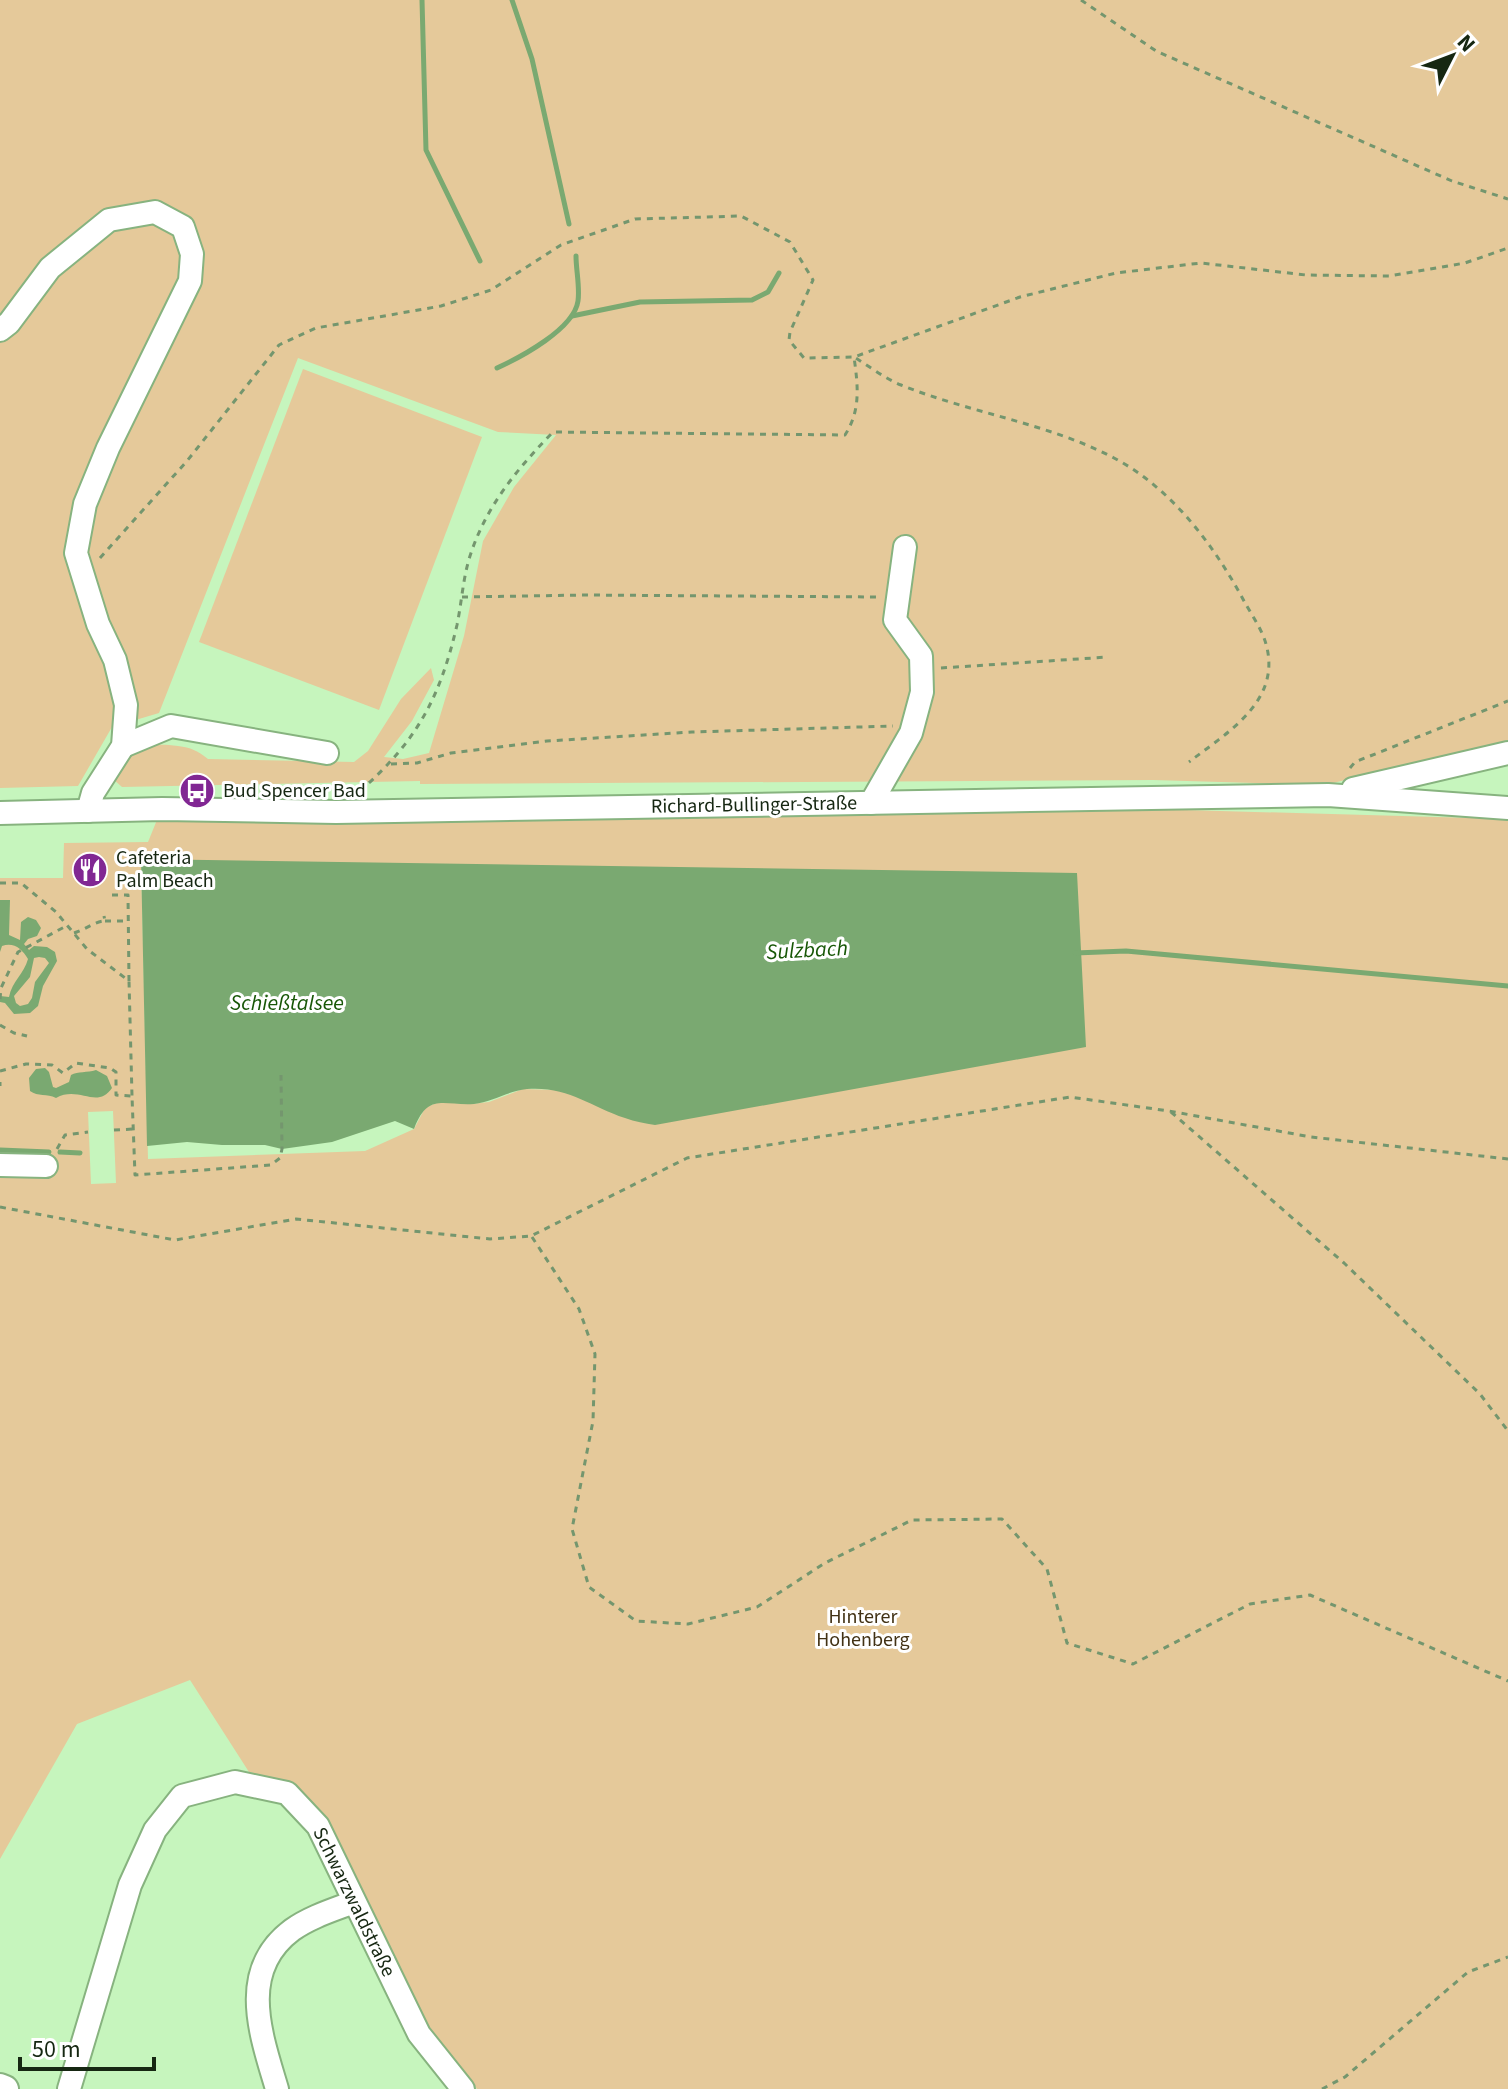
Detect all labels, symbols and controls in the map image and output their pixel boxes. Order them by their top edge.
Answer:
north arrow [1412,16,1492,96]
text: N [1449,27,1483,59]
bus stop icon: Bud Spencer Bad [178,772,216,810]
place label: Bud Spencer Bad [223,777,366,805]
street label: Richard-Bullinger-Straße [651,789,857,821]
place label: Cafeteria Palm Beach [116,844,214,895]
restaurant icon: Cafeteria Palm Beach [71,851,109,889]
water label: Sulzbach [765,932,849,968]
water label: Schießtalsee [230,987,344,1019]
park label: Hinterer Hohenberg [816,1603,910,1654]
street label: Schwarzwaldstraße [306,1822,402,1982]
scale bar [20,2021,154,2071]
text: 50 m [32,2032,81,2067]

